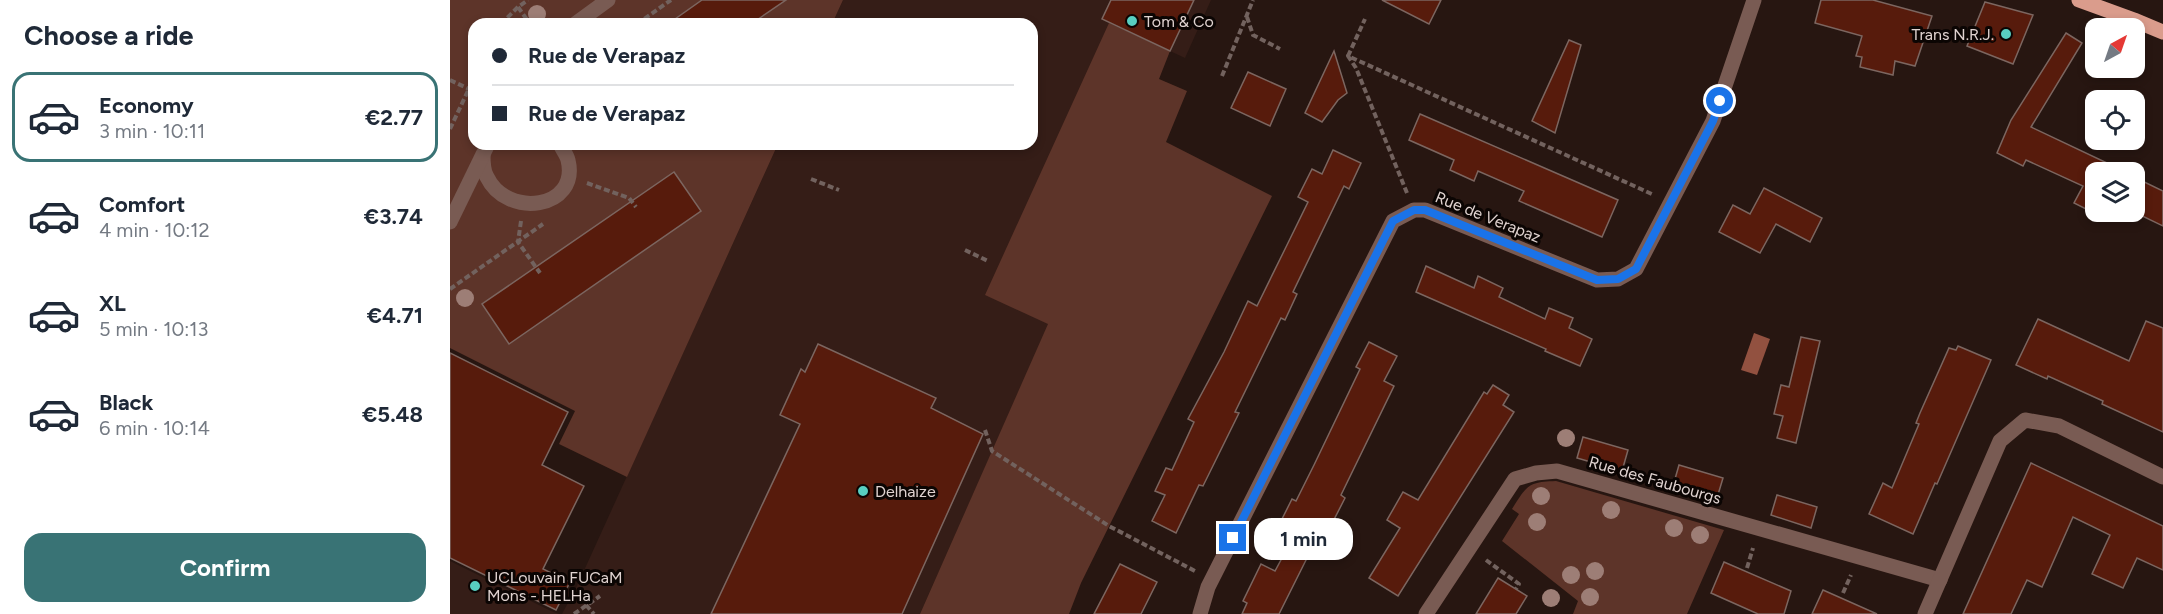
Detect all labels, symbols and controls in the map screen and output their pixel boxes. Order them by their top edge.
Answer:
place label: Tom & Co [1144,12,1214,31]
marker: Tom & Co [1125,14,1139,28]
north arrow [2085,18,2145,78]
map controls [2085,18,2145,222]
text: Choose a ride [24,19,193,52]
place label: Trans N.R.J. [1911,25,1994,44]
marker: Trans N.R.J. [1999,27,2013,41]
text: Rue de Verapaz [528,42,685,69]
route start [1706,87,1733,114]
icon: car [27,90,81,144]
button: locate [2085,90,2145,150]
text: Economy [99,92,194,119]
text: Rue de Verapaz [528,100,685,127]
text: €2.77 [365,104,423,131]
text: 3 min · 10:11 [99,119,205,143]
button: layers [2085,162,2145,222]
street label: Rue de Verapaz [1433,187,1544,247]
icon: car [27,189,81,243]
text: Comfort [99,191,185,218]
text: €3.74 [364,203,423,230]
text: 4 min · 10:12 [99,218,210,242]
icon: car [27,288,81,342]
text: XL [99,290,126,317]
text: €4.71 [367,302,423,329]
text: 5 min · 10:13 [99,317,209,341]
icon: car [27,387,81,441]
text: Black [99,389,153,416]
text: €5.48 [362,401,423,428]
text: 6 min · 10:14 [99,416,210,440]
street label: Rue des Faubourgs [1587,452,1723,508]
place label: Delhaize [875,482,936,501]
marker: Delhaize [856,484,870,498]
callout: 1 min [1254,517,1353,559]
route end [1219,524,1246,551]
text: 1 min [1280,527,1327,551]
button: Confirm [24,533,426,602]
place label: UCLouvain FUCaM Mons - HELHa [487,568,623,605]
marker: UCLouvain FUCaM Mons - HELHa [468,579,482,593]

